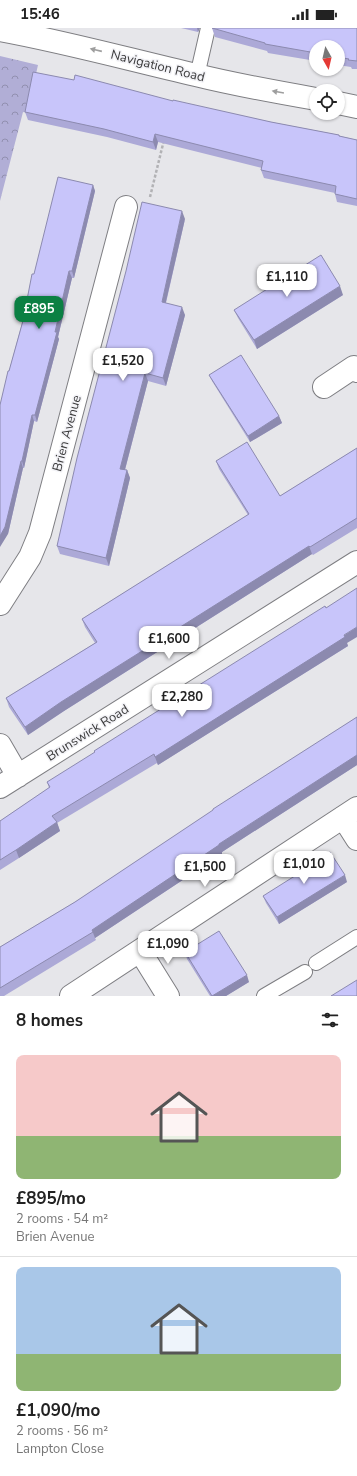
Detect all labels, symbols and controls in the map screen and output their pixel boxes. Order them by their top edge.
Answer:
text: 15:46 [20,4,60,24]
north arrow [309,40,345,76]
map controls [309,40,345,120]
street label: Navigation Road [109,46,207,86]
one-way arrow [90,47,103,53]
button: locate [309,84,345,120]
one-way arrow [272,89,284,95]
pin: £1,110 [254,264,320,298]
text: £1,110 [266,268,308,286]
pin: £895 [15,296,63,330]
text: £895 [23,300,55,318]
pin: £1,520 [90,348,156,382]
text: £1,520 [102,352,144,370]
street label: Brien Avenue [48,393,86,473]
pin: £1,600 [136,626,202,660]
text: £1,600 [148,630,190,648]
pin: £2,280 [149,684,215,718]
text: £2,280 [161,688,203,706]
street label: Brunswick Road [43,700,132,765]
pin: £1,010 [271,851,337,885]
pin: £1,500 [172,854,238,888]
text: £1,010 [283,855,325,873]
text: £1,500 [184,858,226,876]
pin: £1,090 [135,931,201,965]
text: £1,090 [147,935,189,953]
text: 8 homes [16,1009,83,1032]
icon: filters [319,1009,341,1031]
icon: home [143,1081,215,1153]
text: £895/mo [16,1187,86,1210]
text: 2 rooms · 54 m² [16,1210,108,1228]
text: Brien Avenue [16,1228,94,1246]
icon: home [143,1293,215,1365]
text: £1,090/mo [16,1399,100,1422]
text: 2 rooms · 56 m² [16,1422,108,1440]
text: Lampton Close [16,1440,104,1458]

